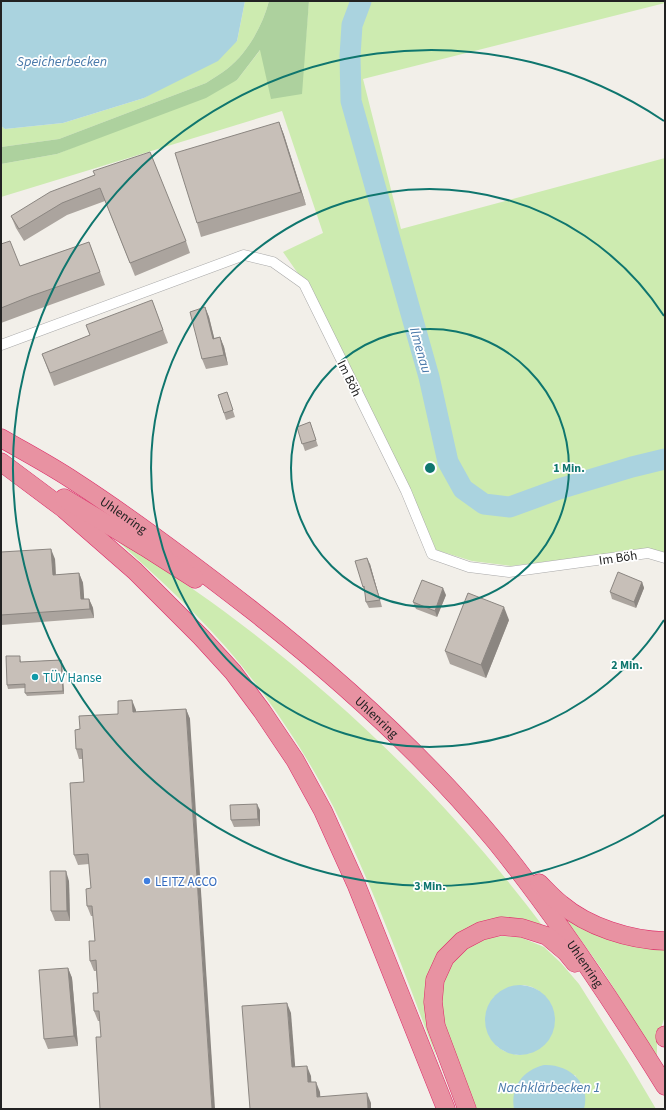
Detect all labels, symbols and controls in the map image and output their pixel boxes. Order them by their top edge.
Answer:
water label: Speicherbecken [17,52,107,72]
water label: Ilmenau [404,325,436,376]
street label: Im Böh [333,357,366,400]
text: 1 Min. [553,460,585,477]
centre of rings [423,461,437,475]
street label: Uhlenring [96,493,151,539]
street label: Im Böh [598,546,638,570]
text: 2 Min. [611,657,643,674]
place label: TÜV Hanse [43,669,102,687]
marker: TÜV Hanse [30,672,40,682]
street label: Uhlenring [351,692,402,743]
place label: LEITZ ACCO [155,873,217,891]
marker: LEITZ ACCO [142,876,152,886]
text: 3 Min. [414,878,446,895]
street label: Uhlenring [562,937,608,992]
water label: Nachklärbecken 1 [498,1078,600,1098]

